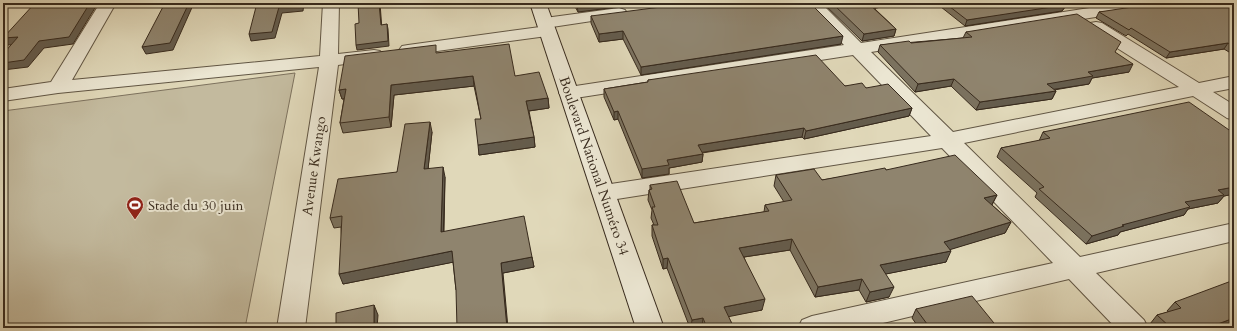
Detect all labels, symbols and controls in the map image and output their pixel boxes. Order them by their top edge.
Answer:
street label: Boulevard National Numéro 34 [554,74,634,258]
street label: Avenue Kwango [298,115,330,217]
sports icon: Stade du 30 juin [125,195,145,220]
place label: Stade du 30 juin [148,196,244,215]

